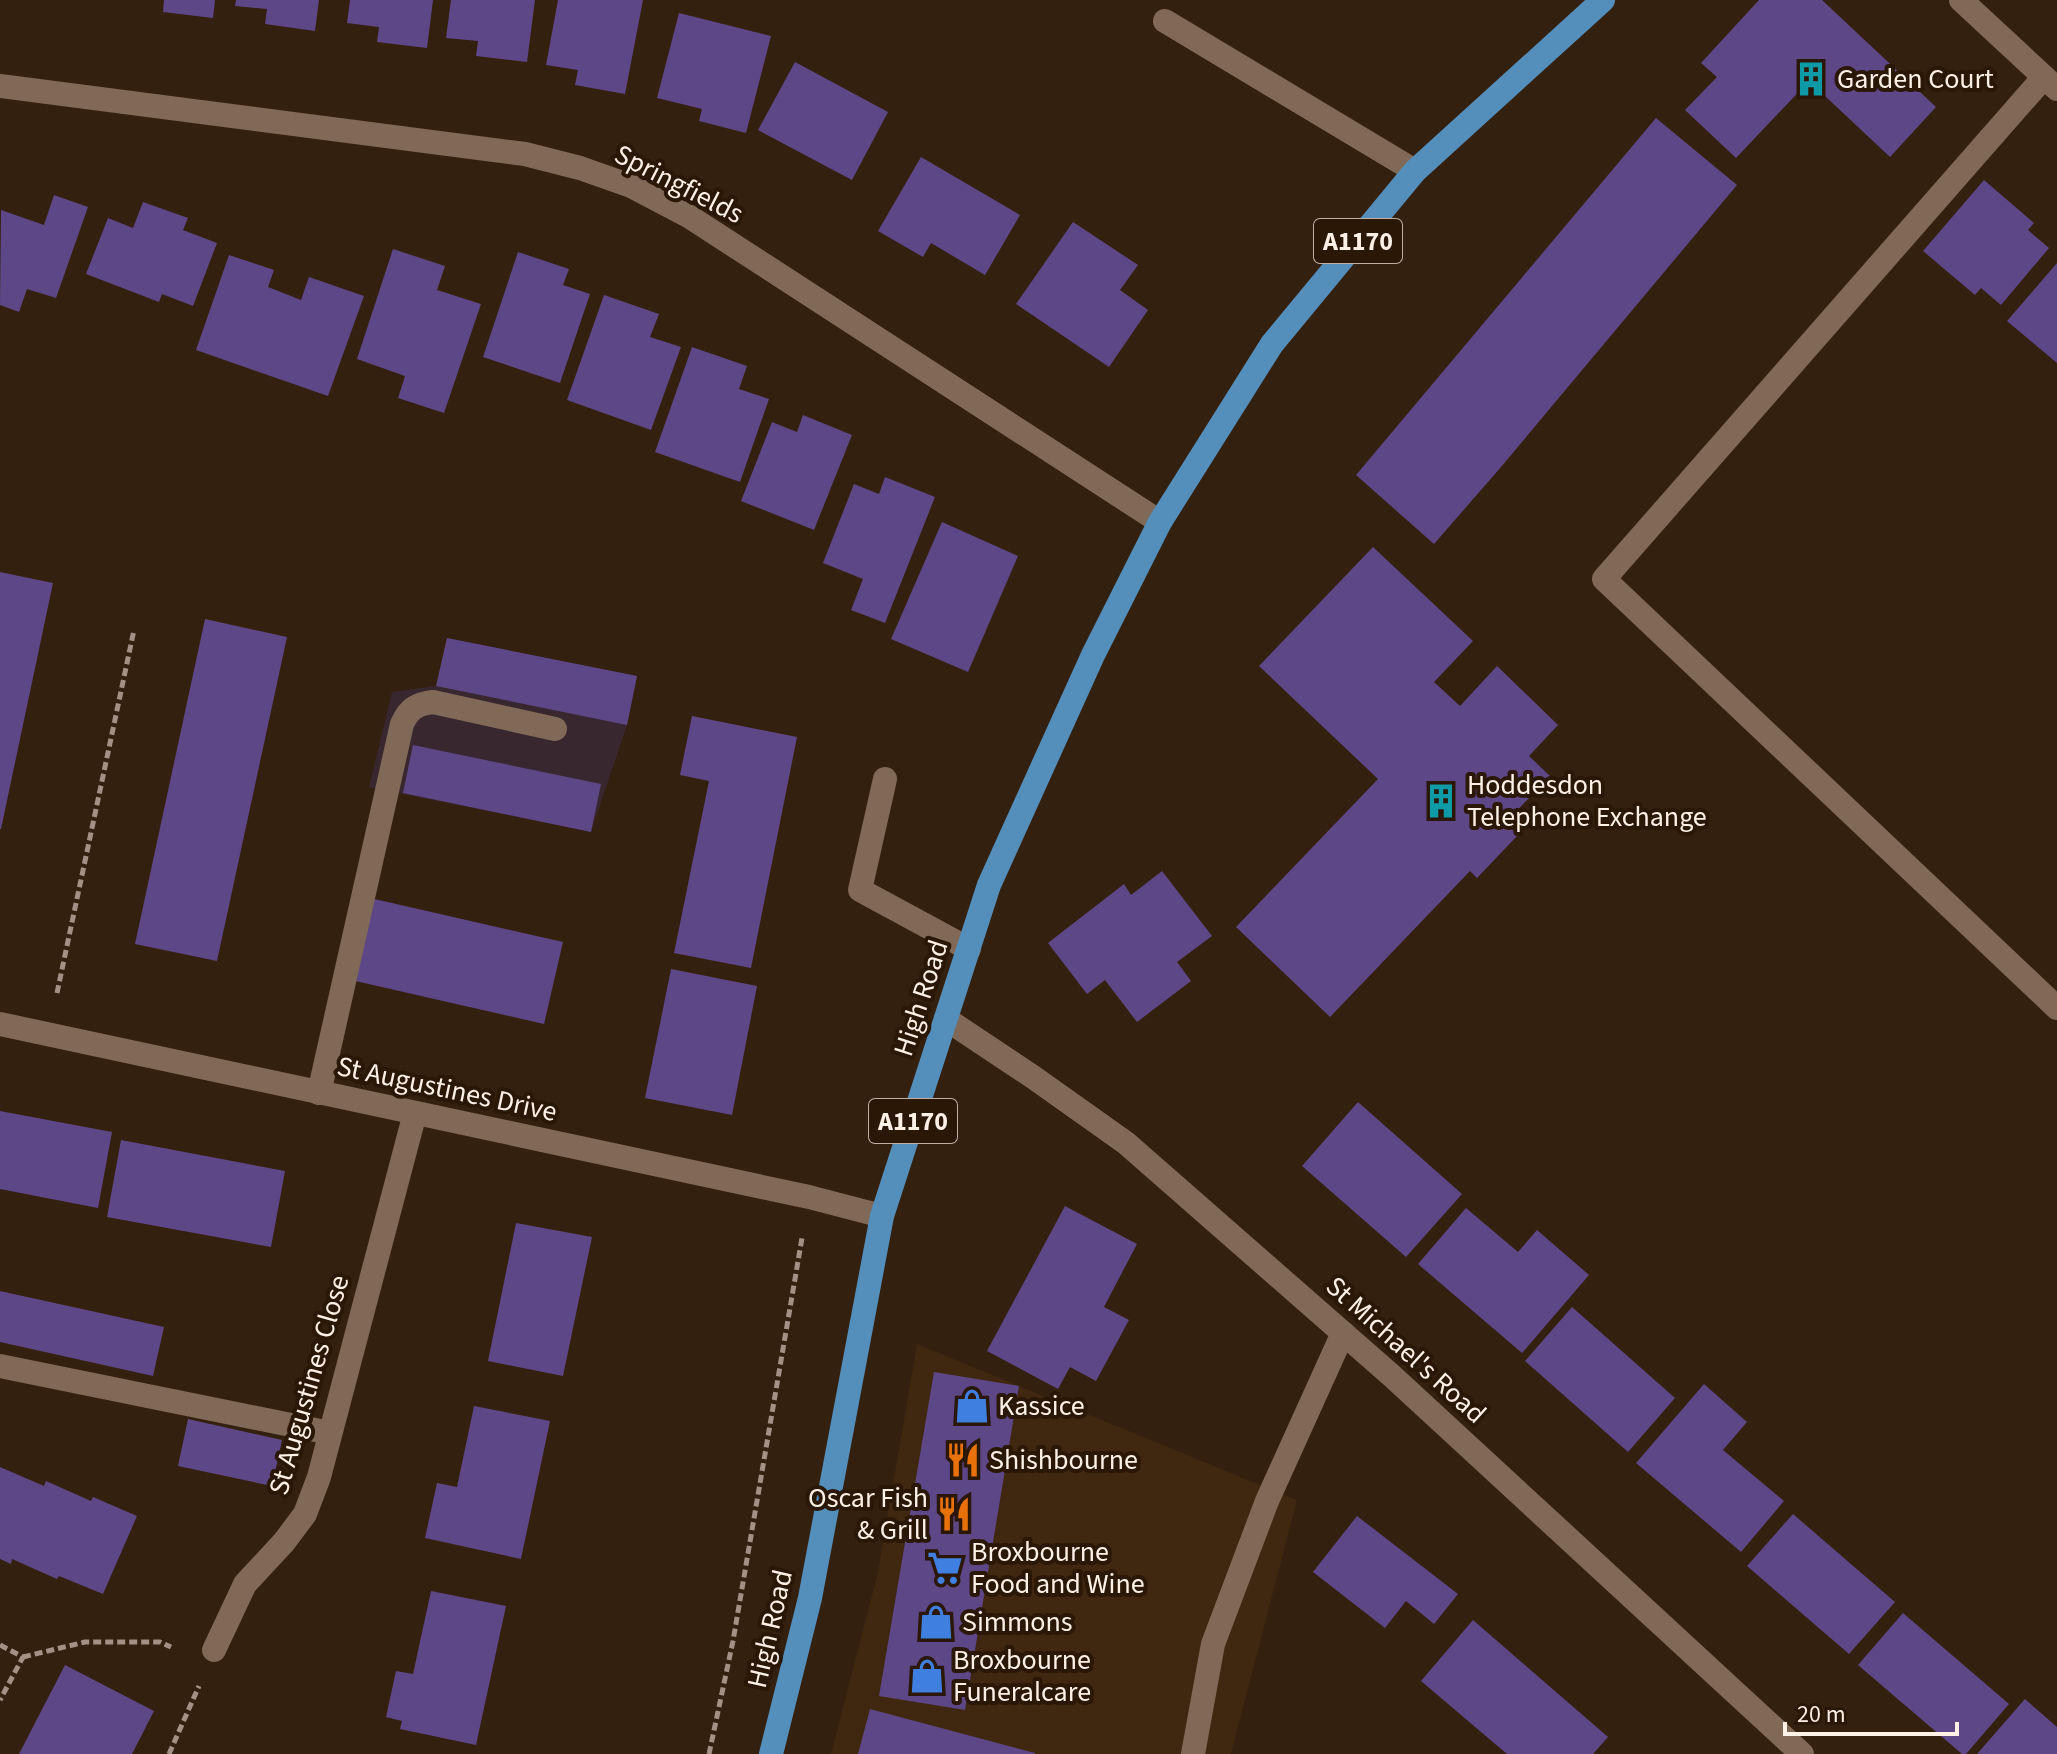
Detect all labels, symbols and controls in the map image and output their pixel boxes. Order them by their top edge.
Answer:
place label: Garden Court [1837,59,1994,99]
building icon: Garden Court [1792,60,1830,98]
street label: Springfields [608,134,750,234]
road number: A1170 [1314,219,1402,263]
place label: Hoddesdon Telephone Exchange [1467,765,1707,837]
building icon: Hoddesdon Telephone Exchange [1422,782,1460,820]
street label: High Road [883,935,959,1061]
street label: St Augustines Drive [333,1046,561,1132]
road number: A1170 [869,1099,957,1143]
street label: St Michael's Road [1317,1267,1495,1433]
street label: St Augustines Close [259,1270,359,1500]
place label: Kassice [998,1386,1085,1426]
shop icon: Kassice [953,1387,991,1425]
place label: Shishbourne [989,1440,1138,1480]
restaurant icon: Shishbourne [944,1441,982,1479]
place label: Oscar Fish & Grill [808,1478,928,1550]
restaurant icon: Oscar Fish & Grill [935,1495,973,1533]
place label: Broxbourne Food and Wine [971,1532,1145,1604]
supermarket icon: Broxbourne Food and Wine [926,1549,964,1587]
street label: High Road [737,1566,803,1692]
place label: Simmons [962,1602,1073,1642]
shop icon: Simmons [917,1603,955,1641]
place label: Broxbourne Funeralcare [953,1640,1091,1712]
shop icon: Broxbourne Funeralcare [908,1657,946,1695]
scale bar [1785,1686,1957,1736]
text: 20 m [1797,1697,1846,1732]

